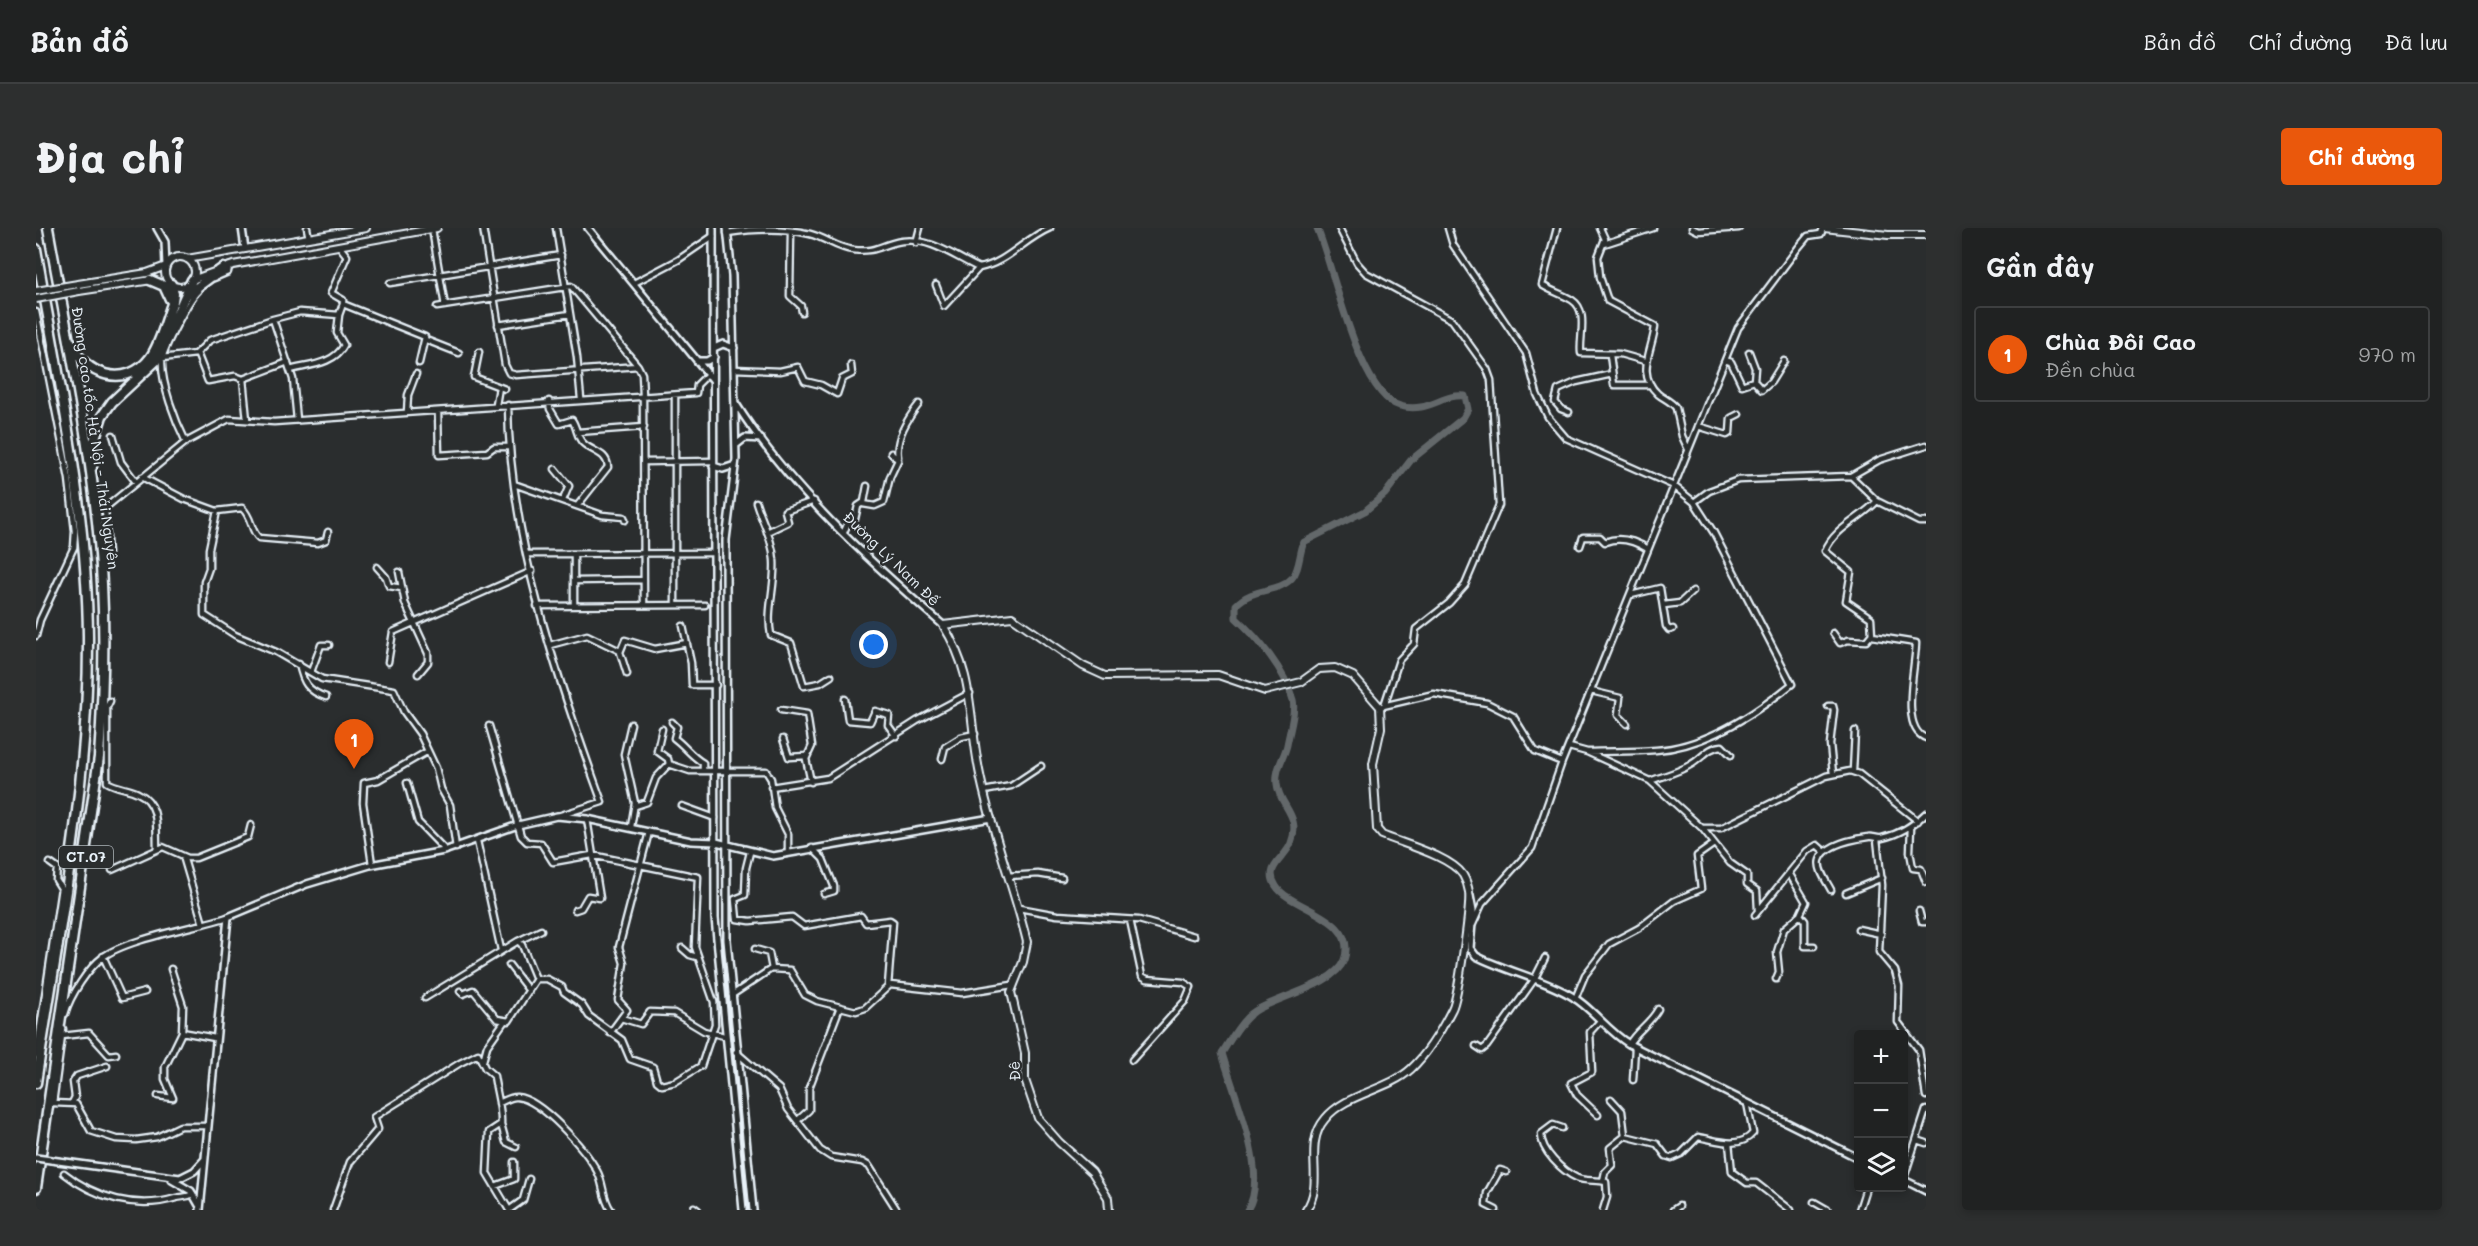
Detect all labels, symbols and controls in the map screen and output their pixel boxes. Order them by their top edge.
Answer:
text: Bản đồ [30,23,129,59]
text: Bản đồ [2144,28,2216,55]
text: Chỉ đường [2249,28,2352,55]
text: Đã lưu [2385,28,2448,55]
button: Chỉ đường [2281,128,2442,185]
text: Địa chỉ [36,129,185,184]
text: Gần đây [1986,250,2095,284]
street label: Đường cao tốc Hà Nội - Thái Nguyên [68,305,124,570]
text: Chùa Đôi Cao [2045,327,2196,356]
text: 1 [2003,341,2012,367]
text: 970 m [2358,341,2416,367]
text: Đền chùa [2045,356,2136,382]
street label: Đường Lý Nam Đế [839,507,945,610]
your location [859,630,888,659]
pin: 1 [334,720,374,769]
road number: CT.07 [59,846,113,868]
map controls [1854,1030,1908,1192]
button: + [1854,1030,1908,1084]
street label: Đê [1003,1060,1025,1082]
button: − [1854,1084,1908,1138]
button: layers [1854,1138,1908,1192]

